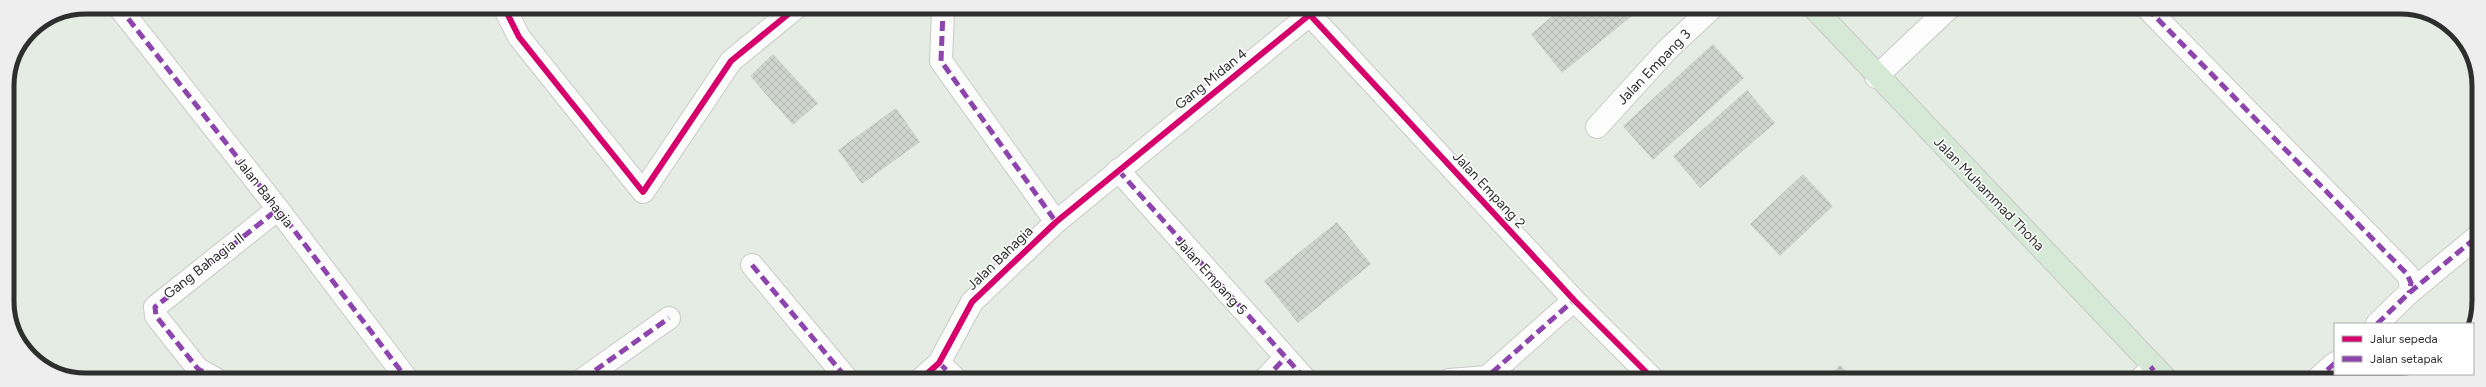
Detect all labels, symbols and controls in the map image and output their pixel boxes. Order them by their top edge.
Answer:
street label: Jalan Empang 3 [1614,26,1694,108]
street label: Gang Midan 4 [1172,45,1251,113]
street label: Jalan Muhammad Thoha [1930,134,2048,254]
street label: Jalan Empang 2 [1449,148,1529,232]
street label: Jalan Bahagia [231,153,297,231]
street label: Jalan Bahagia [963,222,1037,294]
street label: Gang Bahagia II [160,229,248,303]
street label: Jalan Empang 5 [1172,234,1250,318]
legend [2334,323,2474,375]
text: Jalur sepeda [2370,332,2438,346]
text: Jalan setapak [2370,352,2443,366]

